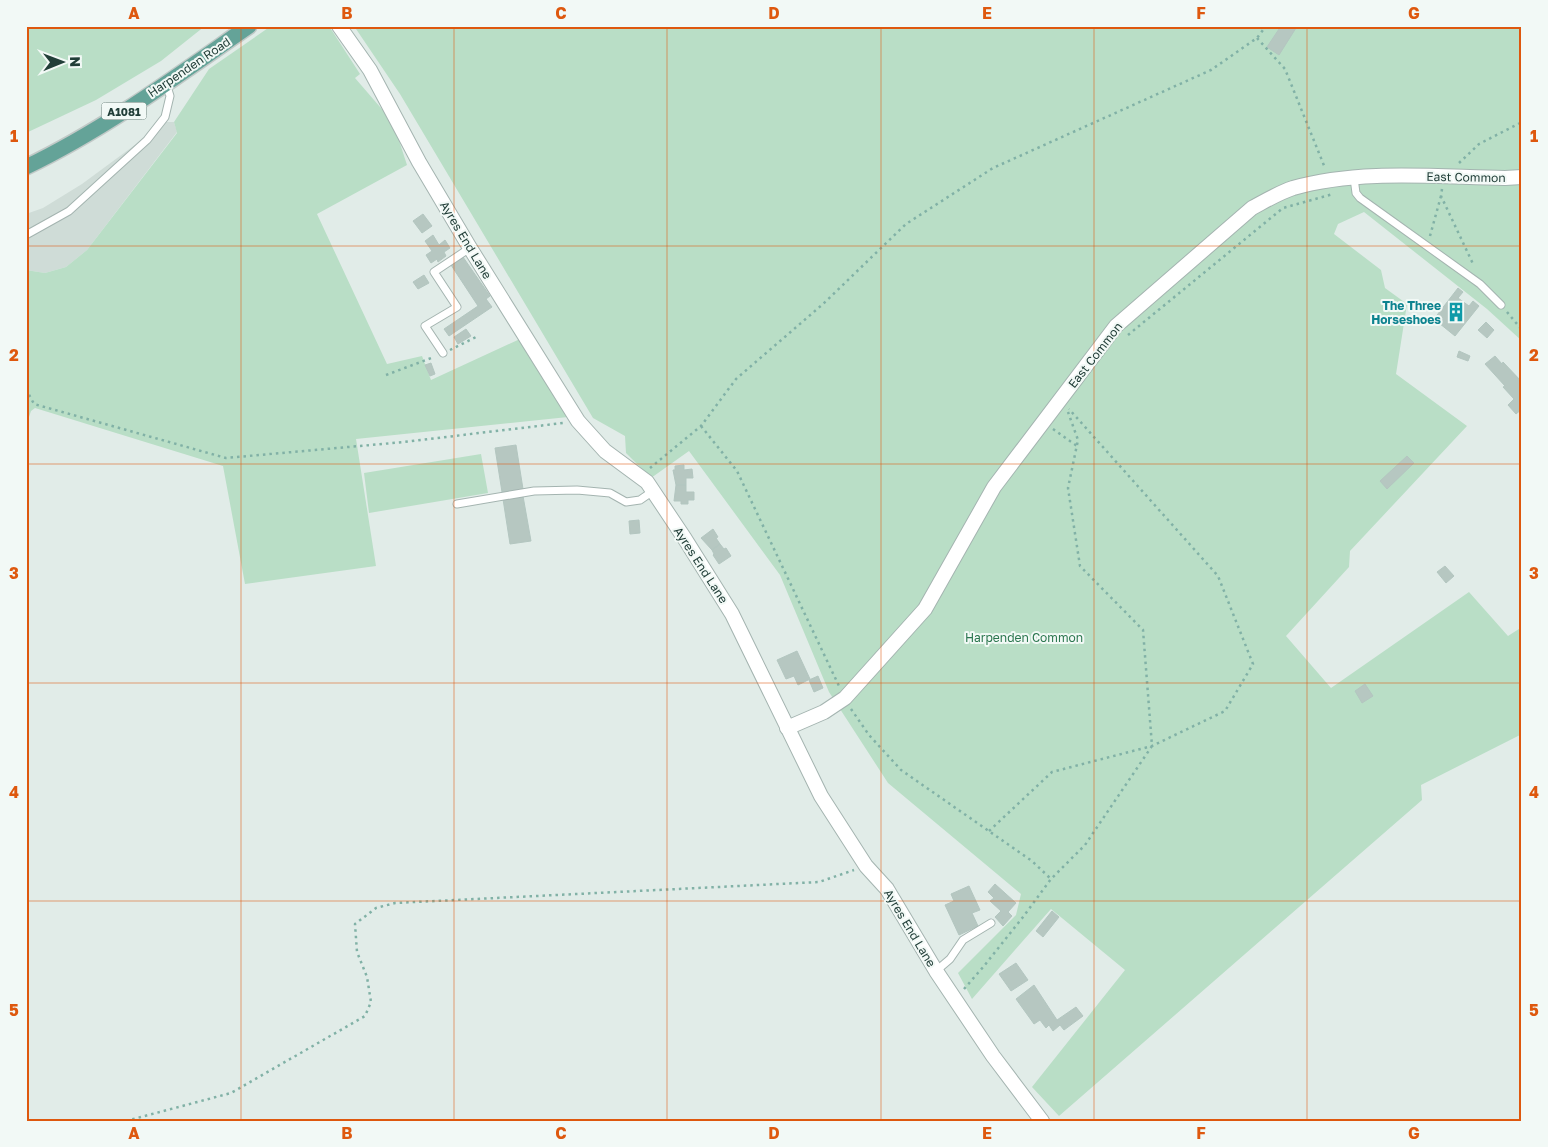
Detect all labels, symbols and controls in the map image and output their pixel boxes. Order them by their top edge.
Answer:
text: A [128,3,140,23]
text: B [341,3,353,23]
text: C [555,3,567,23]
text: D [768,3,780,23]
text: E [982,3,992,23]
text: F [1196,3,1206,23]
text: G [1408,3,1420,23]
street label: Harpenden Road [145,34,233,100]
north arrow [38,38,88,88]
text: N [67,56,84,67]
road number: A1081 [102,102,146,120]
text: 1 [10,126,18,146]
text: 1 [1530,126,1538,146]
street label: East Common [1426,169,1506,185]
street label: Ayres End Lane [437,198,495,282]
place label: The Three Horseshoes [1371,298,1441,327]
building icon: The Three Horseshoes [1445,301,1467,323]
street label: East Common [1065,319,1125,391]
text: 2 [9,345,19,365]
text: 2 [1529,345,1539,365]
street label: Ayres End Lane [671,524,731,606]
text: 3 [9,563,19,583]
text: 3 [1529,563,1539,583]
park label: Harpenden Common [965,630,1083,645]
text: 4 [9,782,19,802]
text: 4 [1529,782,1539,802]
street label: Ayres End Lane [881,886,939,970]
text: 5 [9,1000,19,1020]
text: 5 [1529,1000,1539,1020]
text: A [128,1123,140,1143]
text: B [341,1123,353,1143]
text: C [555,1123,567,1143]
text: D [768,1123,780,1143]
text: E [982,1123,992,1143]
text: F [1196,1123,1206,1143]
text: G [1408,1123,1420,1143]

